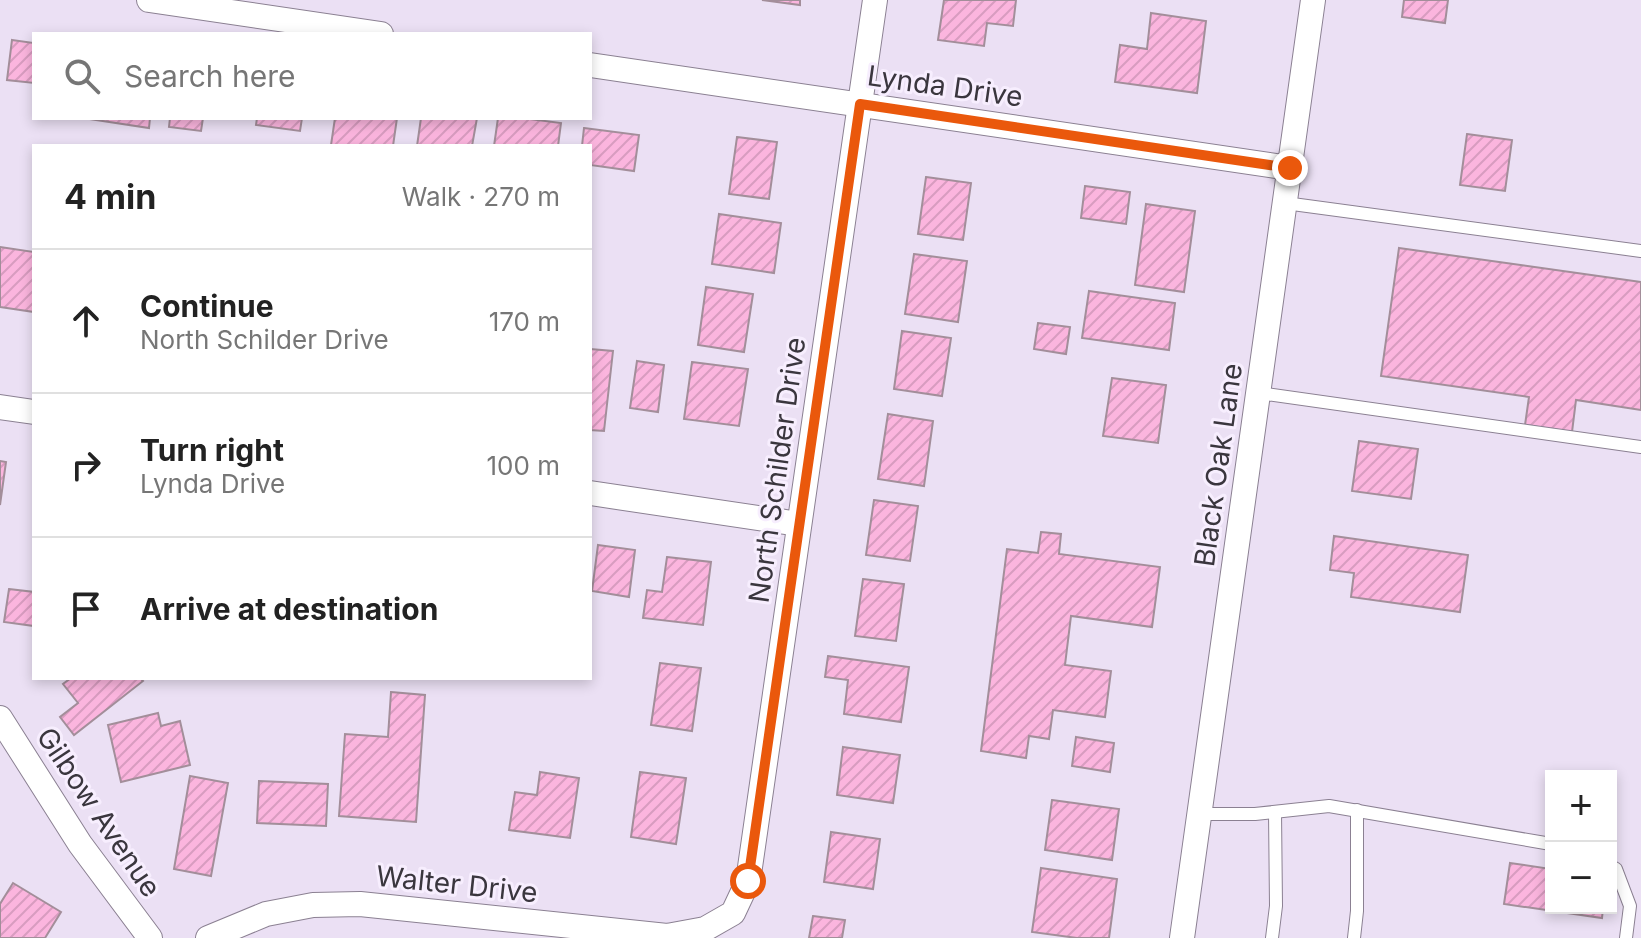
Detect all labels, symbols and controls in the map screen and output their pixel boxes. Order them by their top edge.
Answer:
search box [32,32,592,120]
icon: search [60,54,104,98]
text: Search here [124,58,296,94]
street label: Lynda Drive [865,58,1025,114]
route end [1272,150,1308,186]
text: 4 min [64,176,156,217]
text: Walk · 270 m [402,181,560,212]
text: Continue [140,288,274,324]
icon: ahead [64,299,108,343]
text: 170 m [489,306,560,337]
text: North Schilder Drive [140,324,389,355]
street label: North Schilder Drive [742,335,812,605]
street label: Black Oak Lane [1187,361,1249,569]
text: Turn right [140,432,284,468]
icon: right [64,443,108,487]
text: 100 m [487,450,560,481]
text: Lynda Drive [140,468,285,499]
icon: arrive [64,587,108,631]
text: Arrive at destination [140,591,438,627]
street label: Gilbow Avenue [30,721,168,903]
map controls [1545,770,1617,914]
button: + [1545,770,1617,842]
button: − [1545,842,1617,914]
street label: Walter Drive [375,859,539,909]
route start [730,863,766,899]

